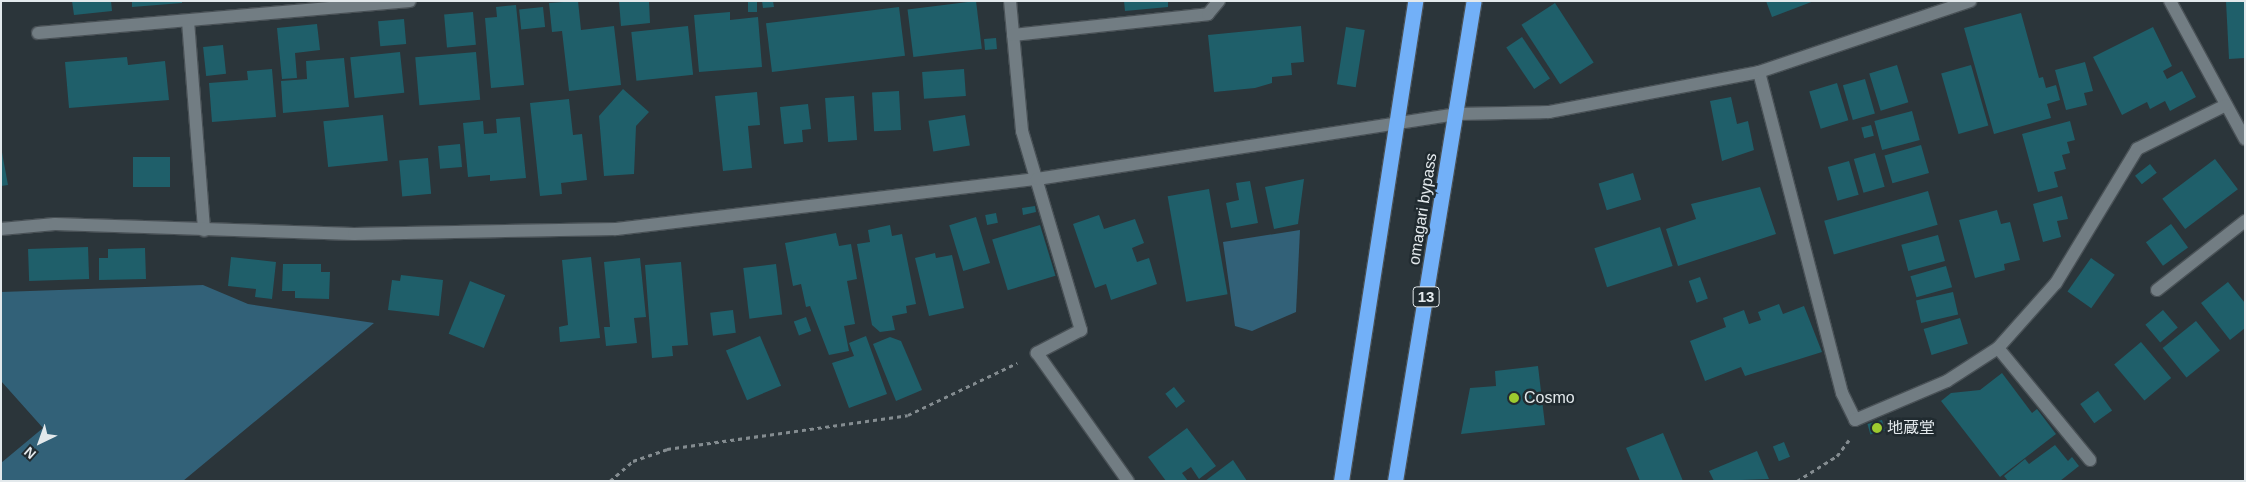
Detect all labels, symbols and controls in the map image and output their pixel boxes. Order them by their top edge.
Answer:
street label: omagari bypass [1405,152,1441,266]
road number: 13 [1412,284,1440,310]
place label: Cosmo [1524,388,1575,408]
marker: Cosmo [1508,392,1520,404]
north arrow [15,417,65,467]
place label: 地蔵堂 [1887,418,1935,438]
marker: 地蔵堂 [1871,422,1883,434]
text: N [21,444,39,462]

